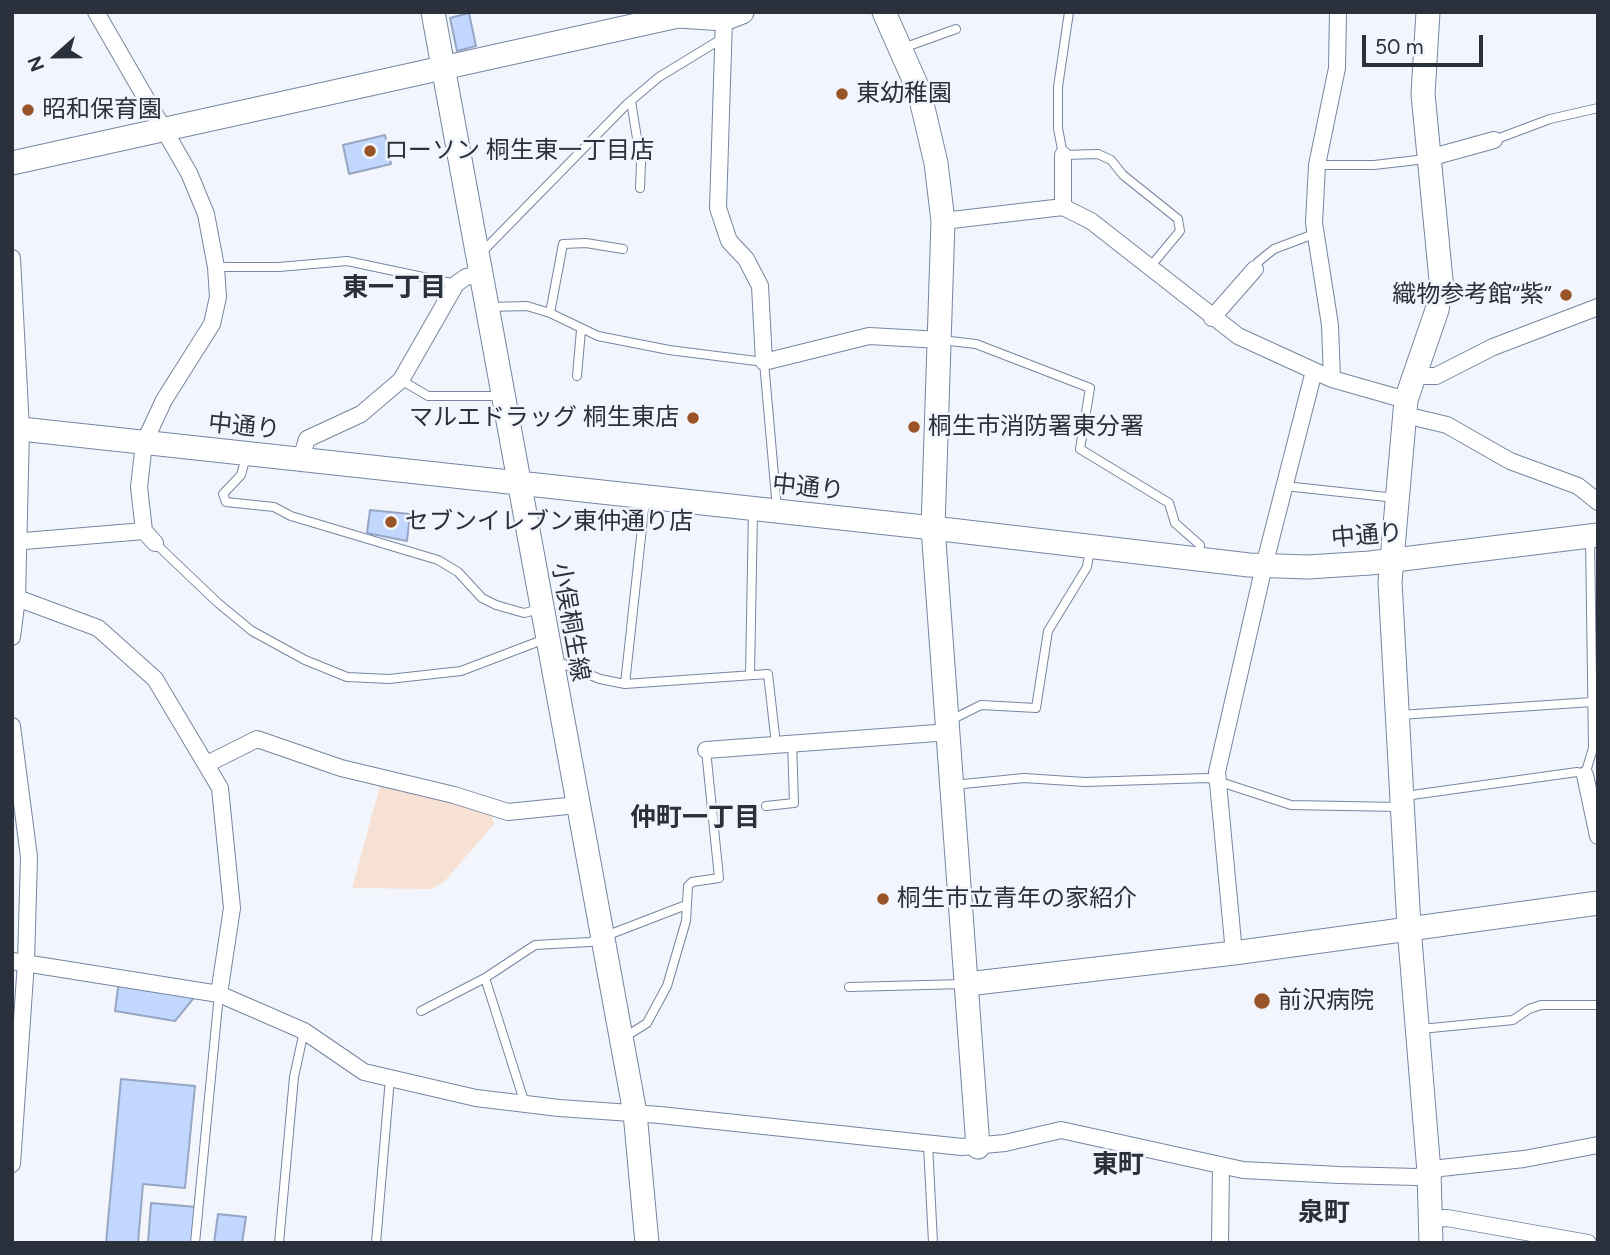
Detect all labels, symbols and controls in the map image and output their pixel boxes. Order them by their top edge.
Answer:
north arrow [21,21,91,91]
scale bar [1365,21,1486,65]
text: 50 m [1375,34,1424,59]
text: N [23,53,49,75]
place label: 東幼稚園 [856,80,952,108]
marker: 東幼稚園 [834,86,850,102]
place label: 昭和保育園 [42,96,162,124]
marker: 昭和保育園 [20,102,36,118]
place label: ローソン 桐生東一丁目店 [384,137,654,165]
marker: ローソン 桐生東一丁目店 [362,143,378,159]
district label: 東一丁目 [342,272,446,304]
place label: 織物参考館“紫” [1392,281,1552,309]
marker: 織物参考館“紫” [1558,287,1574,303]
place label: マルエドラッグ 桐生東店 [409,404,679,432]
street label: 中通り [207,409,281,445]
marker: マルエドラッグ 桐生東店 [685,410,701,426]
place label: 桐生市消防署東分署 [928,413,1144,441]
marker: 桐生市消防署東分署 [906,419,922,435]
street label: 中通り [771,470,845,506]
place label: セブンイレブン東仲通り店 [405,508,693,536]
marker: セブンイレブン東仲通り店 [383,514,399,530]
street label: 中通り [1330,519,1404,553]
street label: 小俣桐生線 [545,560,595,684]
district label: 仲町一丁目 [630,802,760,834]
place label: 桐生市立青年の家紹介 [897,885,1137,913]
marker: 桐生市立青年の家紹介 [875,891,891,907]
place label: 前沢病院 [1278,987,1374,1015]
marker: 前沢病院 [1252,991,1272,1011]
district label: 東町 [1092,1149,1144,1181]
district label: 泉町 [1298,1197,1350,1229]

